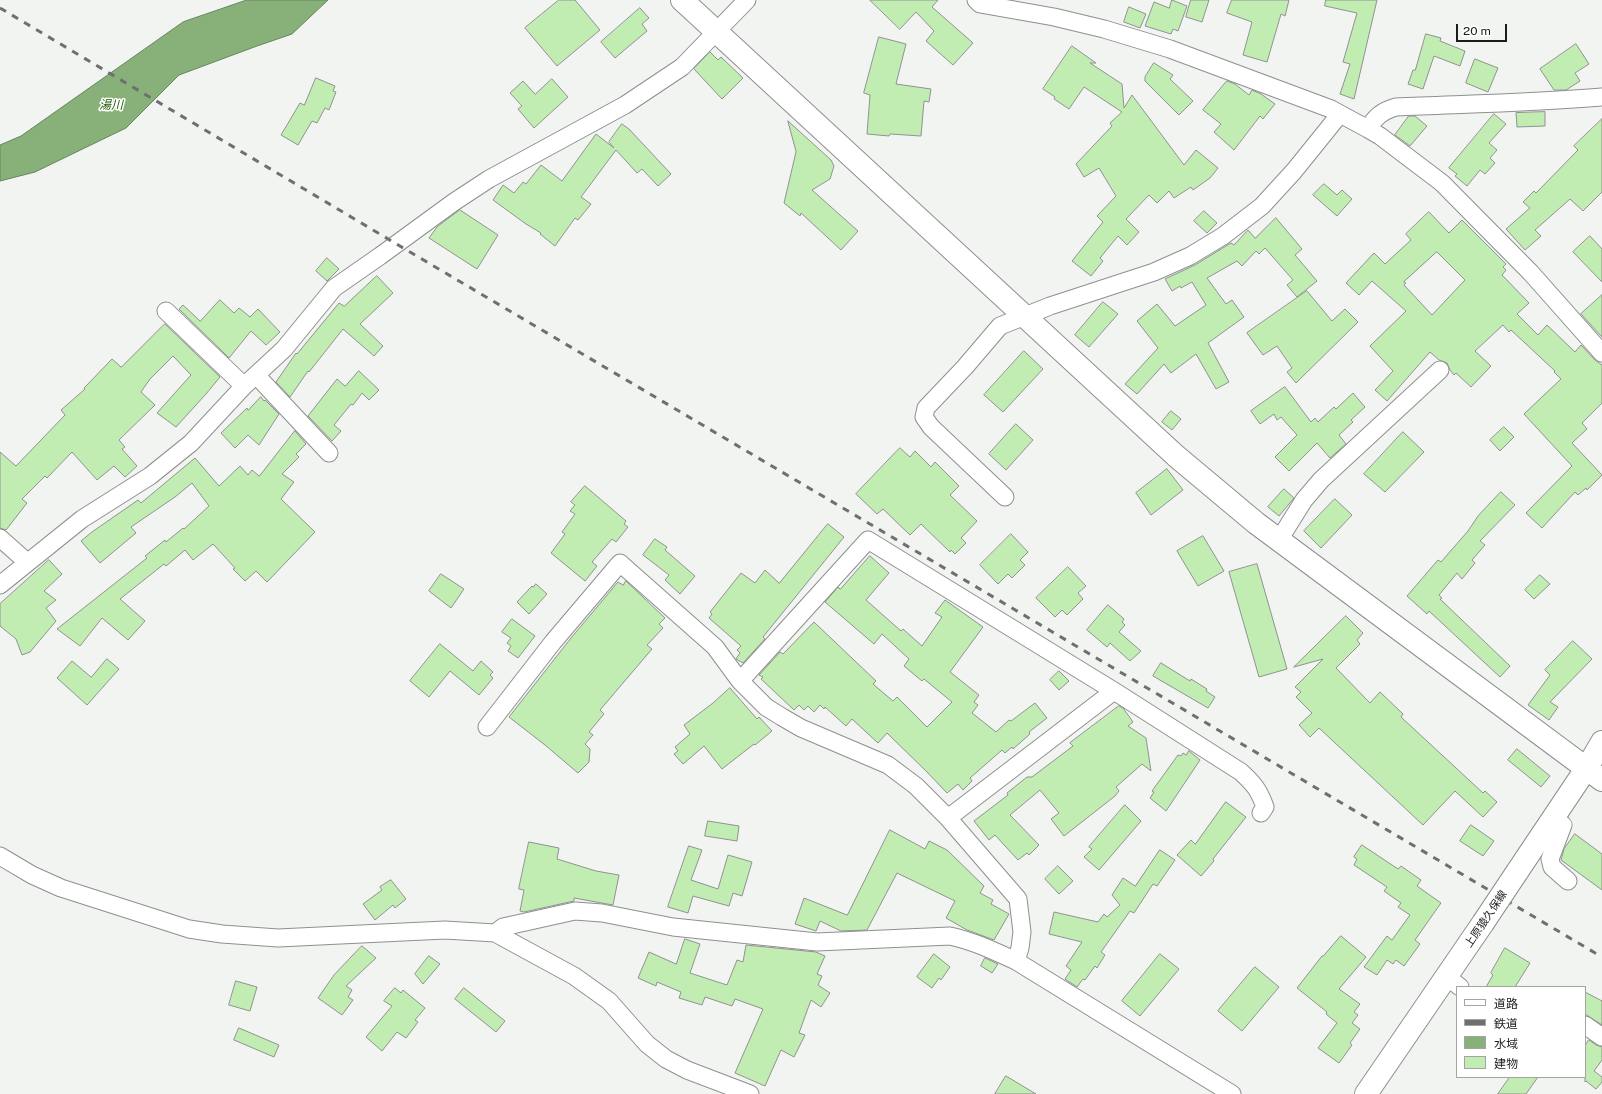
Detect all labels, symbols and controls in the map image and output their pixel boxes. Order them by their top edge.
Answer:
scale bar [1458,16,1509,42]
text: 20 m [1463,24,1491,38]
water label: 湯川 [99,98,123,112]
street label: 上原猿久保線 [1462,888,1510,950]
legend [1456,986,1586,1078]
text: 道路 [1494,997,1518,1011]
text: 鉄道 [1494,1017,1518,1031]
text: 水域 [1494,1037,1518,1051]
text: 建物 [1494,1057,1518,1071]

